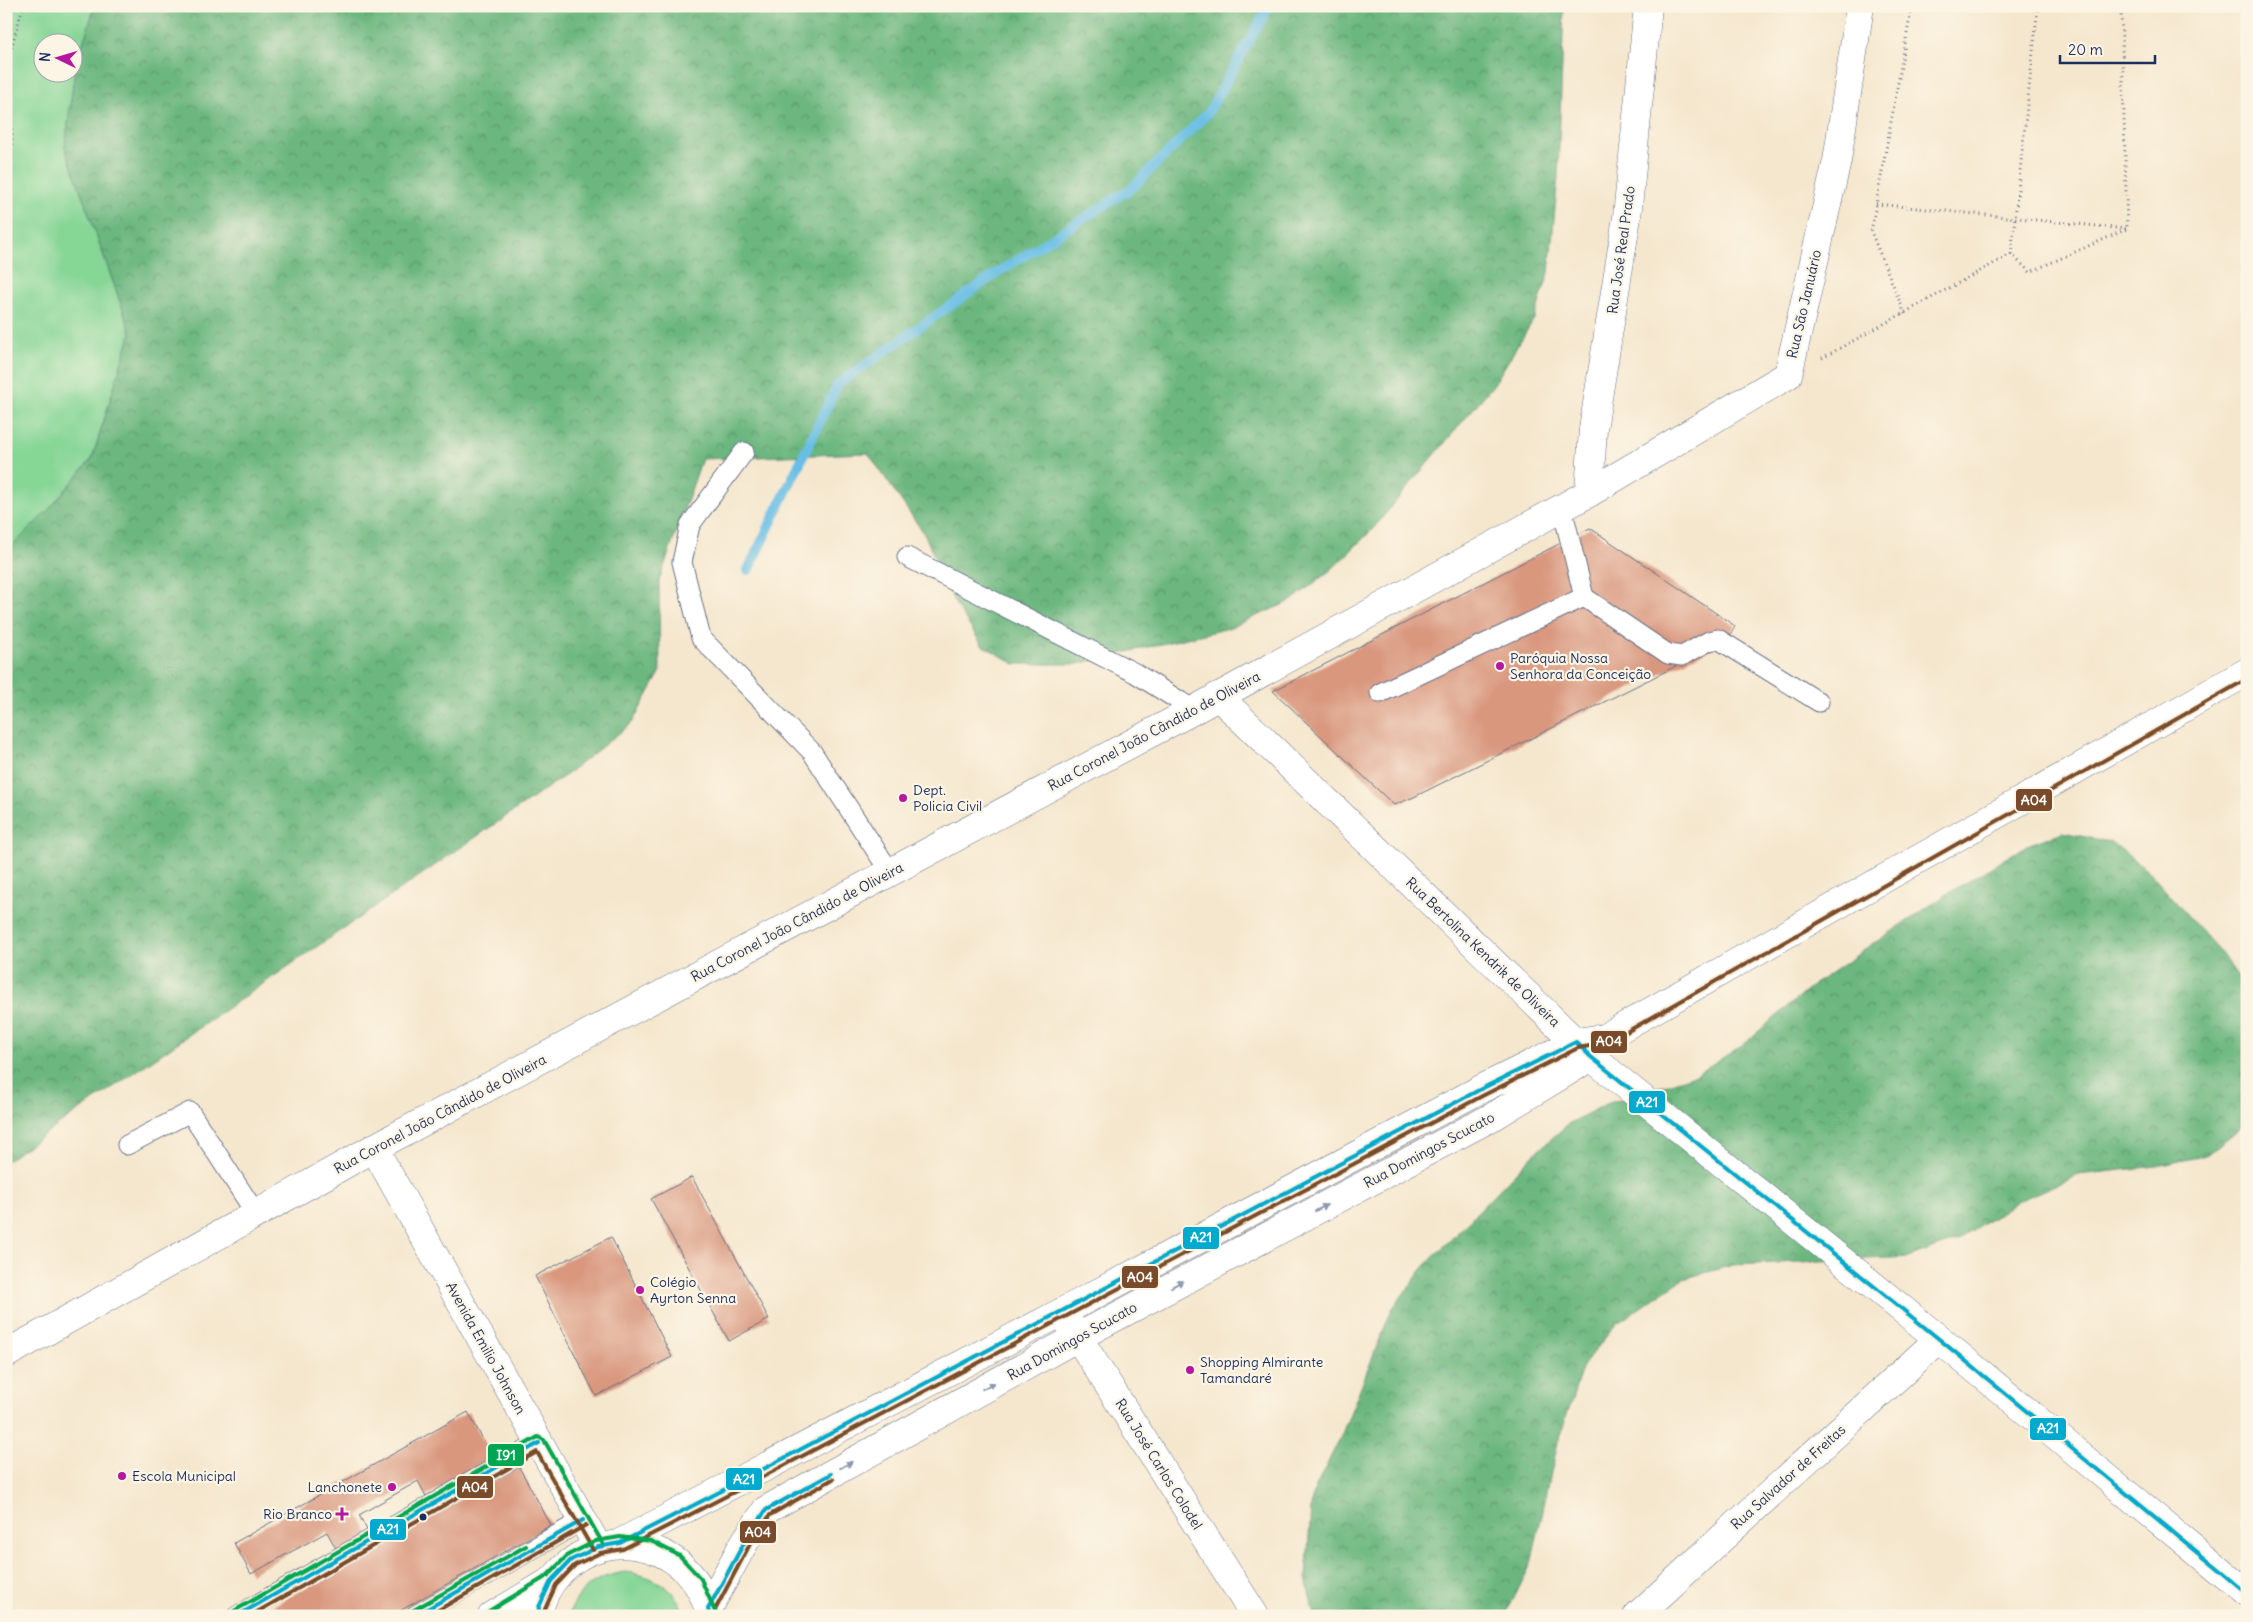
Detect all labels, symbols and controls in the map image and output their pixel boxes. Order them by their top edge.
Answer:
north arrow [32,32,82,82]
scale bar [2060,32,2156,64]
text: 20 m [2068,40,2103,59]
text: N [36,51,54,62]
street label: Rua José Real Prado [1603,185,1639,315]
street label: Rua São Januário [1783,248,1825,360]
place label: Paróquia Nossa Senhora da Conceição [1510,649,1651,683]
marker: Paróquia Nossa Senhora da Conceição [1494,660,1506,672]
street label: Rua Coronel João Cândido de Oliveira [1045,667,1263,795]
place label: Dept. Policia Civil [913,781,982,815]
line badge: A04 [2015,788,2053,812]
text: A04 [2021,791,2047,809]
marker: Dept. Policia Civil [897,792,909,804]
street label: Rua Coronel João Cândido de Oliveira [688,858,906,986]
street label: Rua Bertolina Kendrik de Oliveira [1402,873,1564,1031]
line badge: A04 [1590,1030,1628,1054]
text: A04 [1596,1032,1622,1050]
street label: Rua Coronel João Cândido de Oliveira [331,1050,549,1178]
line badge: A21 [1628,1090,1666,1114]
text: A21 [1636,1093,1658,1111]
street label: Rua Domingos Scucato [1361,1108,1498,1192]
one-way arrow [1314,1204,1328,1212]
line badge: A21 [1182,1226,1220,1250]
text: A21 [1190,1228,1212,1246]
line badge: A04 [1121,1265,1159,1289]
text: A04 [1127,1268,1153,1286]
place label: Colégio Ayrton Senna [650,1273,736,1307]
street label: Avenida Emilio Johnson [442,1279,530,1417]
one-way arrow [1170,1280,1185,1288]
marker: Colégio Ayrton Senna [634,1284,646,1296]
street label: Rua Domingos Scucato [1004,1298,1140,1384]
place label: Shopping Almirante Tamandaré [1200,1353,1323,1387]
marker: Shopping Almirante Tamandaré [1184,1364,1196,1376]
one-way arrow [982,1382,995,1391]
street label: Rua José Carlos Colodel [1111,1395,1207,1533]
line badge: A21 [2029,1417,2067,1441]
text: A21 [2037,1419,2059,1437]
street label: Rua Salvador de Freitas [1727,1421,1849,1533]
line badge: I91 [487,1443,525,1467]
text: I91 [496,1446,516,1464]
one-way arrow [840,1461,853,1470]
place label: Escola Municipal [132,1467,236,1485]
line badge: A21 [725,1467,763,1491]
marker: Escola Municipal [116,1470,128,1482]
text: A21 [733,1470,755,1488]
line badge: A04 [456,1475,494,1499]
place label: Lanchonete [308,1478,382,1496]
text: A04 [462,1478,488,1496]
marker: Lanchonete [386,1481,398,1493]
place label: Rio Branco [263,1505,332,1523]
marker: Rio Branco [336,1508,348,1520]
unlabelled marker [418,1512,428,1522]
line badge: A21 [369,1518,407,1541]
text: A21 [377,1520,399,1538]
line badge: A04 [739,1520,777,1544]
text: A04 [745,1523,771,1541]

